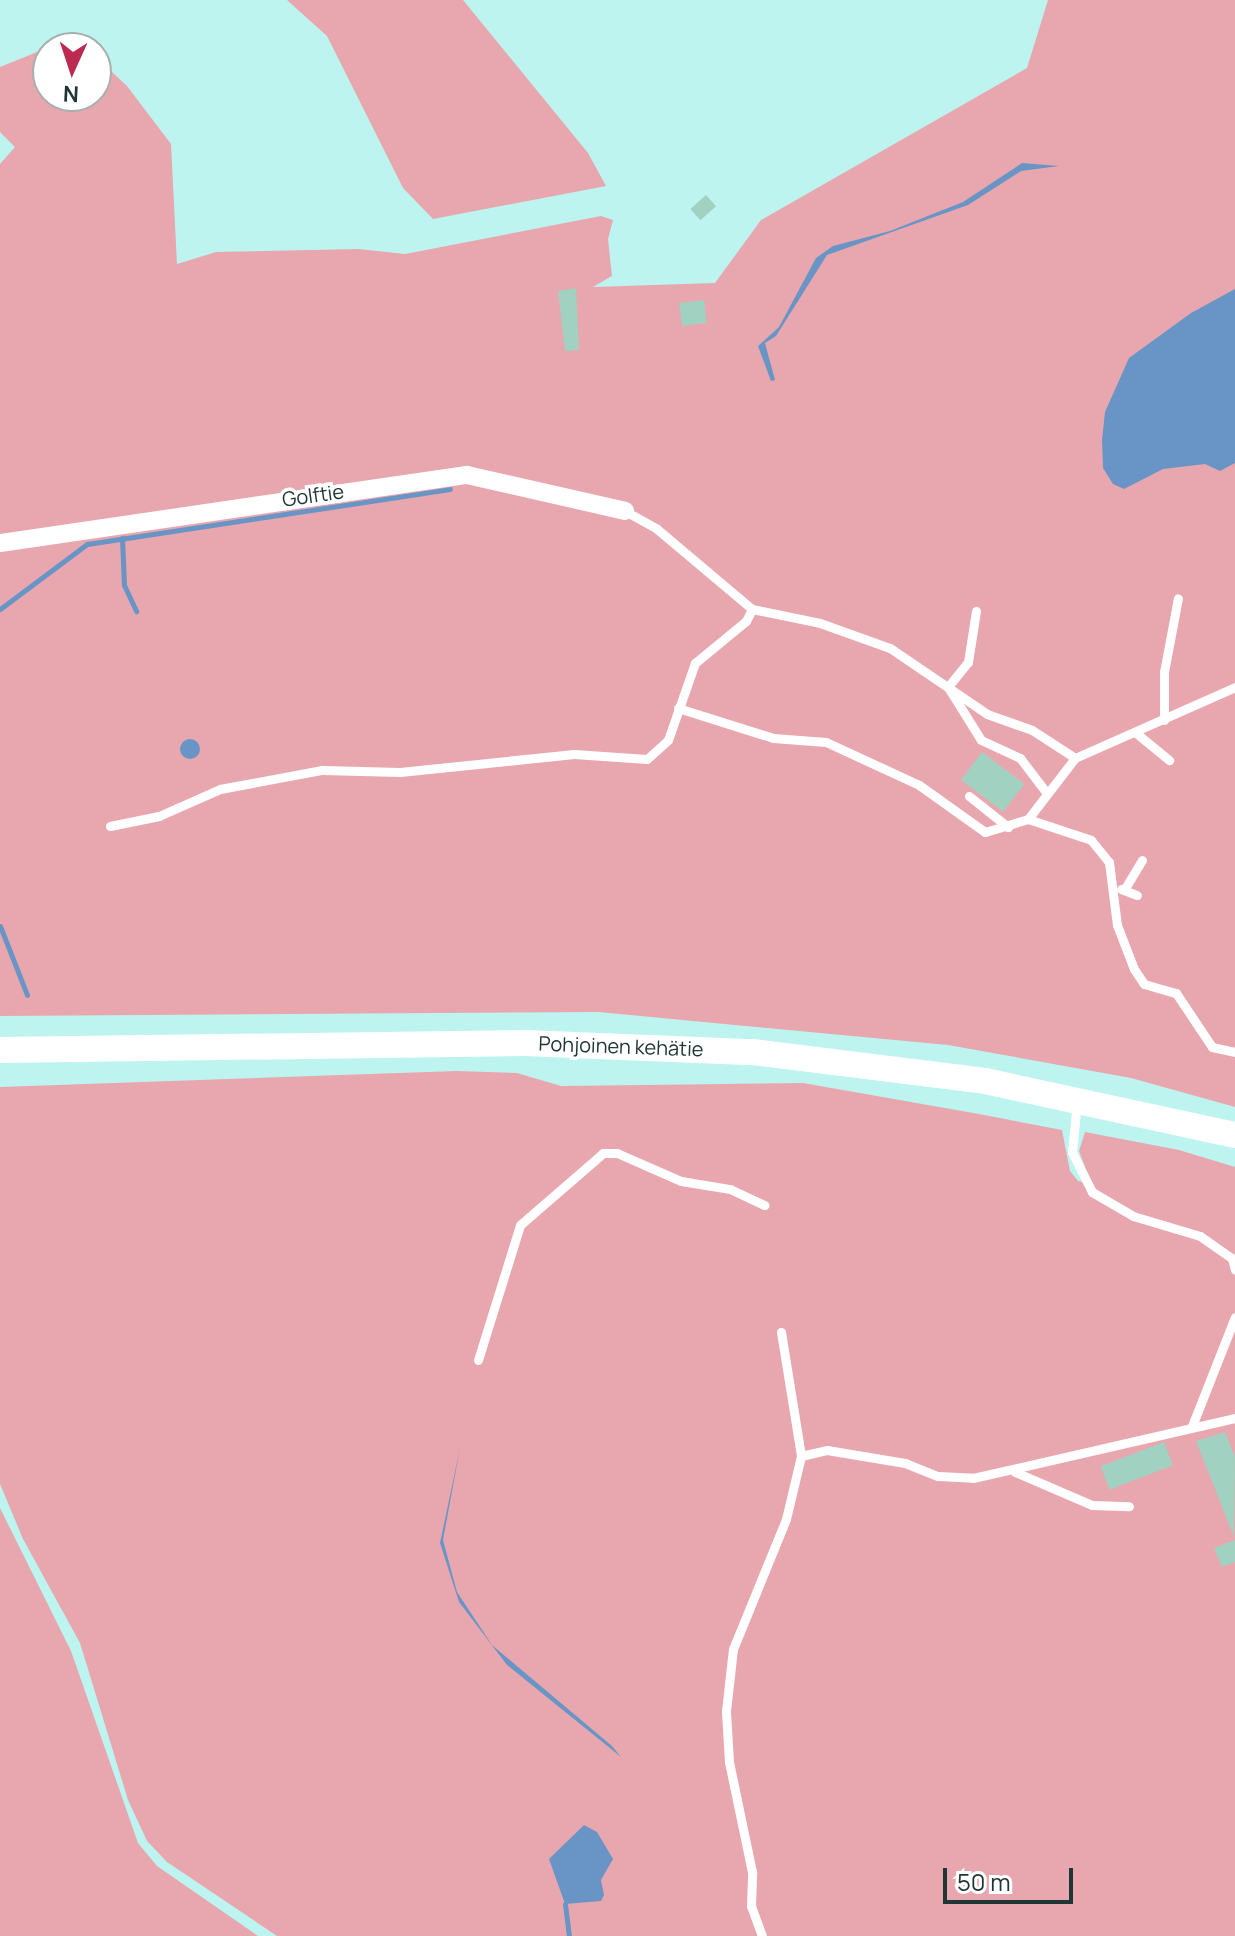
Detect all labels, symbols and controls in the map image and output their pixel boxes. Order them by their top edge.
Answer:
north arrow [32,32,112,112]
text: N [62,79,80,109]
street label: Golftie [281,479,345,511]
street label: Pohjoinen kehätie [538,1031,704,1061]
scale bar [947,1852,1077,1902]
text: 50 m [957,1865,1011,1898]

